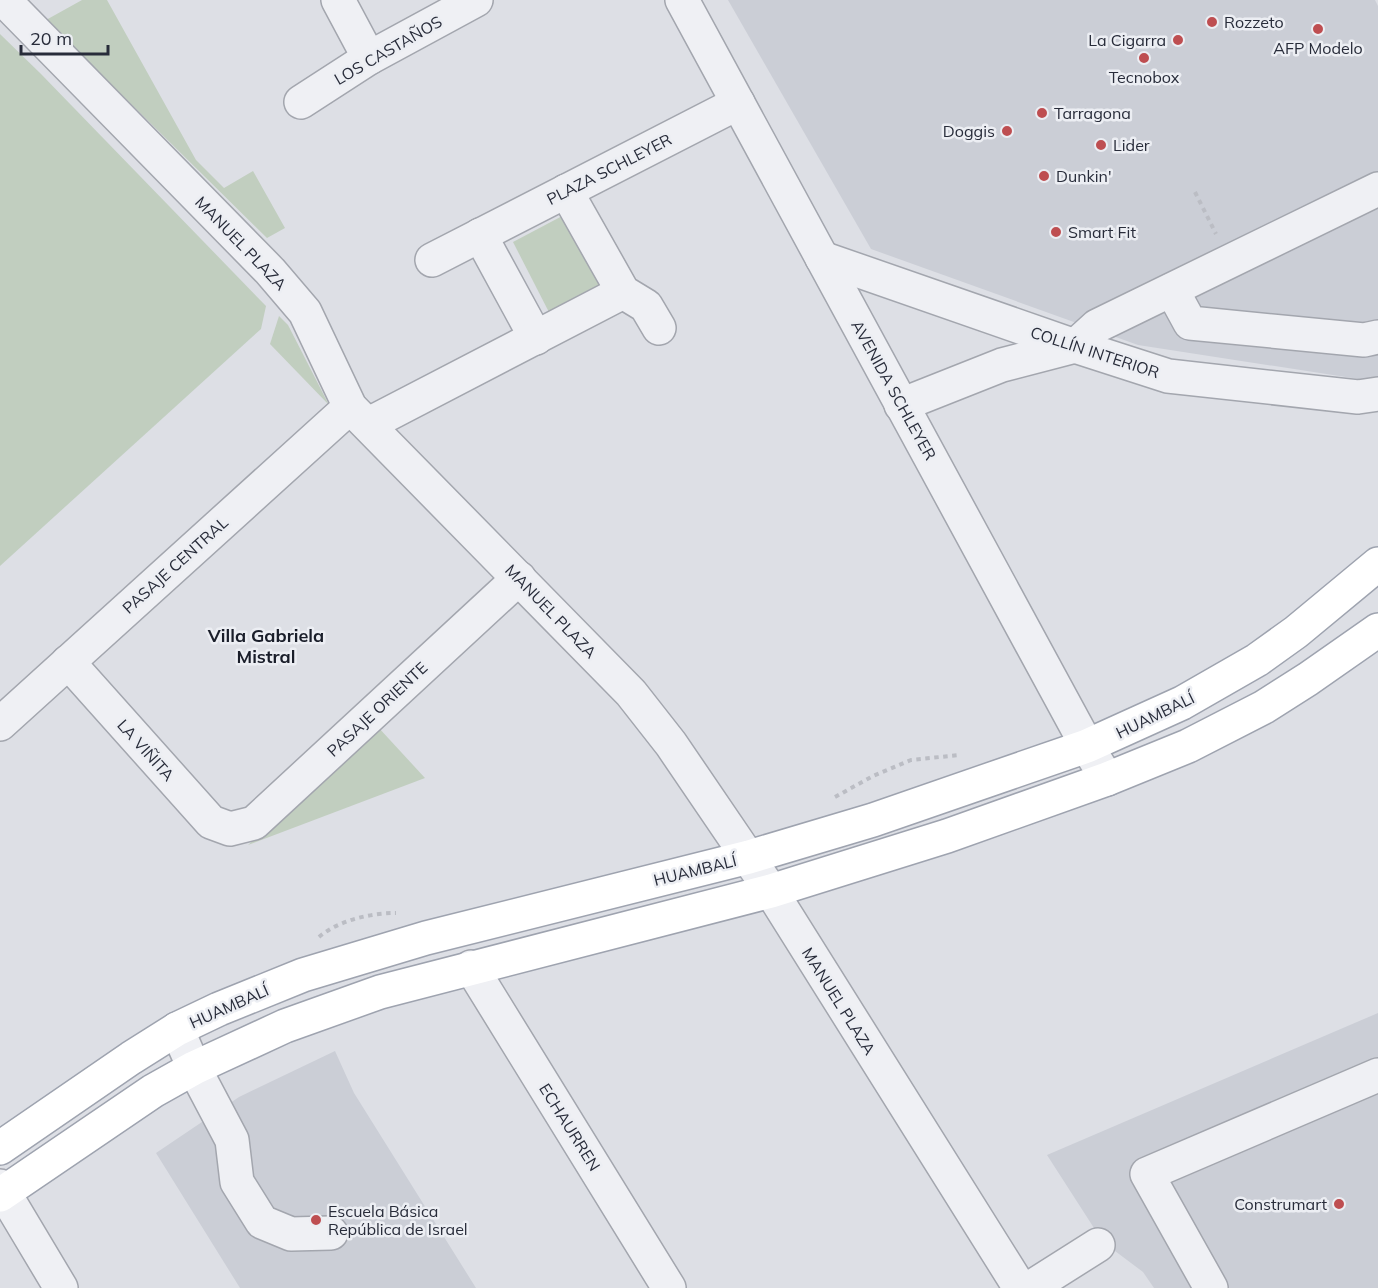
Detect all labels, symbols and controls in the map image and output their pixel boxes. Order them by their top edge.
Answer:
street label: LOS CASTAÑOS [331,11,445,89]
place label: Rozzeto [1224,12,1284,32]
marker: Rozzeto [1205,15,1219,29]
scale bar [21,18,108,56]
marker: AFP Modelo [1311,22,1325,36]
text: 20 m [30,27,72,50]
place label: La Cigarra [1088,30,1166,50]
marker: La Cigarra [1171,33,1185,47]
place label: AFP Modelo [1273,38,1363,58]
marker: Tecnobox [1137,51,1151,65]
place label: Tecnobox [1109,67,1180,87]
place label: Tarragona [1054,103,1131,123]
marker: Tarragona [1035,106,1049,120]
place label: Doggis [943,121,995,141]
marker: Doggis [1000,124,1014,138]
street label: PLAZA SCHLEYER [543,129,675,209]
place label: Lider [1113,135,1150,155]
marker: Lider [1094,138,1108,152]
place label: Dunkin' [1056,166,1112,186]
marker: Dunkin' [1037,169,1051,183]
street label: MANUEL PLAZA [191,192,291,294]
place label: Smart Fit [1068,222,1136,242]
marker: Smart Fit [1049,225,1063,239]
street label: AVENIDA SCHLEYER [847,317,941,463]
street label: COLLÍN INTERIOR [1028,322,1162,382]
street label: PASAJE CENTRAL [118,512,232,618]
street label: MANUEL PLAZA [501,560,601,662]
district label: Villa Gabriela Mistral [207,624,324,668]
street label: PASAJE ORIENTE [323,657,431,761]
street label: HUAMBALÍ [1113,687,1198,743]
street label: LA VIÑITA [113,715,179,785]
street label: HUAMBALÍ [651,850,739,890]
street label: MANUEL PLAZA [798,944,880,1059]
street label: HUAMBALÍ [186,979,273,1032]
street label: ECHAURREN [535,1080,605,1174]
place label: Construmart [1234,1194,1327,1214]
marker: Construmart [1332,1197,1346,1211]
place label: Escuela Básica República de Israel [328,1201,468,1239]
marker: Escuela Básica República de Israel [309,1213,323,1227]

